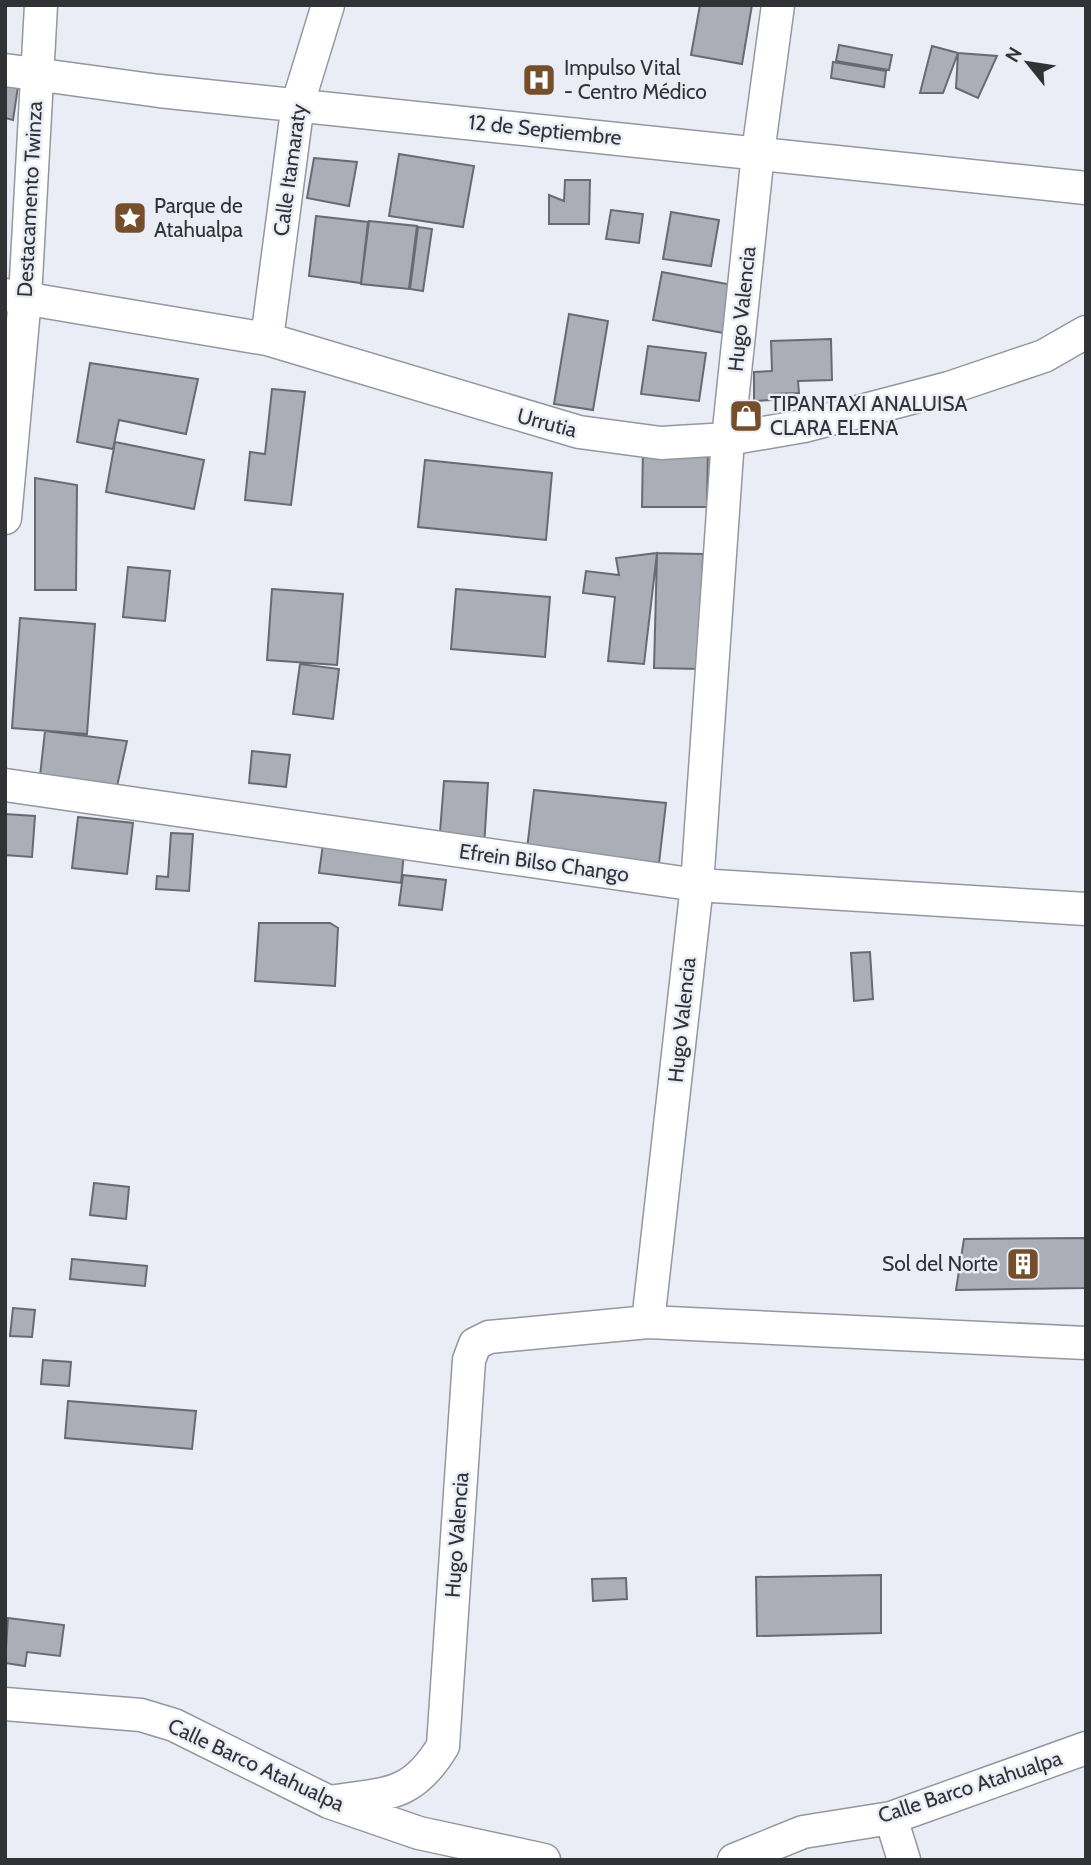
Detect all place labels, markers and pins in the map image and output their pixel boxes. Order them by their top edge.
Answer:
place label: Impulso Vital - Centro Médico [564,55,707,104]
hospital icon: Impulso Vital - Centro Médico [520,61,558,99]
place label: Parque de Atahualpa [154,193,243,242]
place icon: Parque de Atahualpa [111,199,149,237]
place label: TIPANTAXI ANALUISA CLARA ELENA [770,391,968,440]
shop icon: TIPANTAXI ANALUISA CLARA ELENA [727,397,765,435]
building icon: Sol del Norte [1004,1245,1042,1283]
place label: Sol del Norte [882,1251,998,1276]

